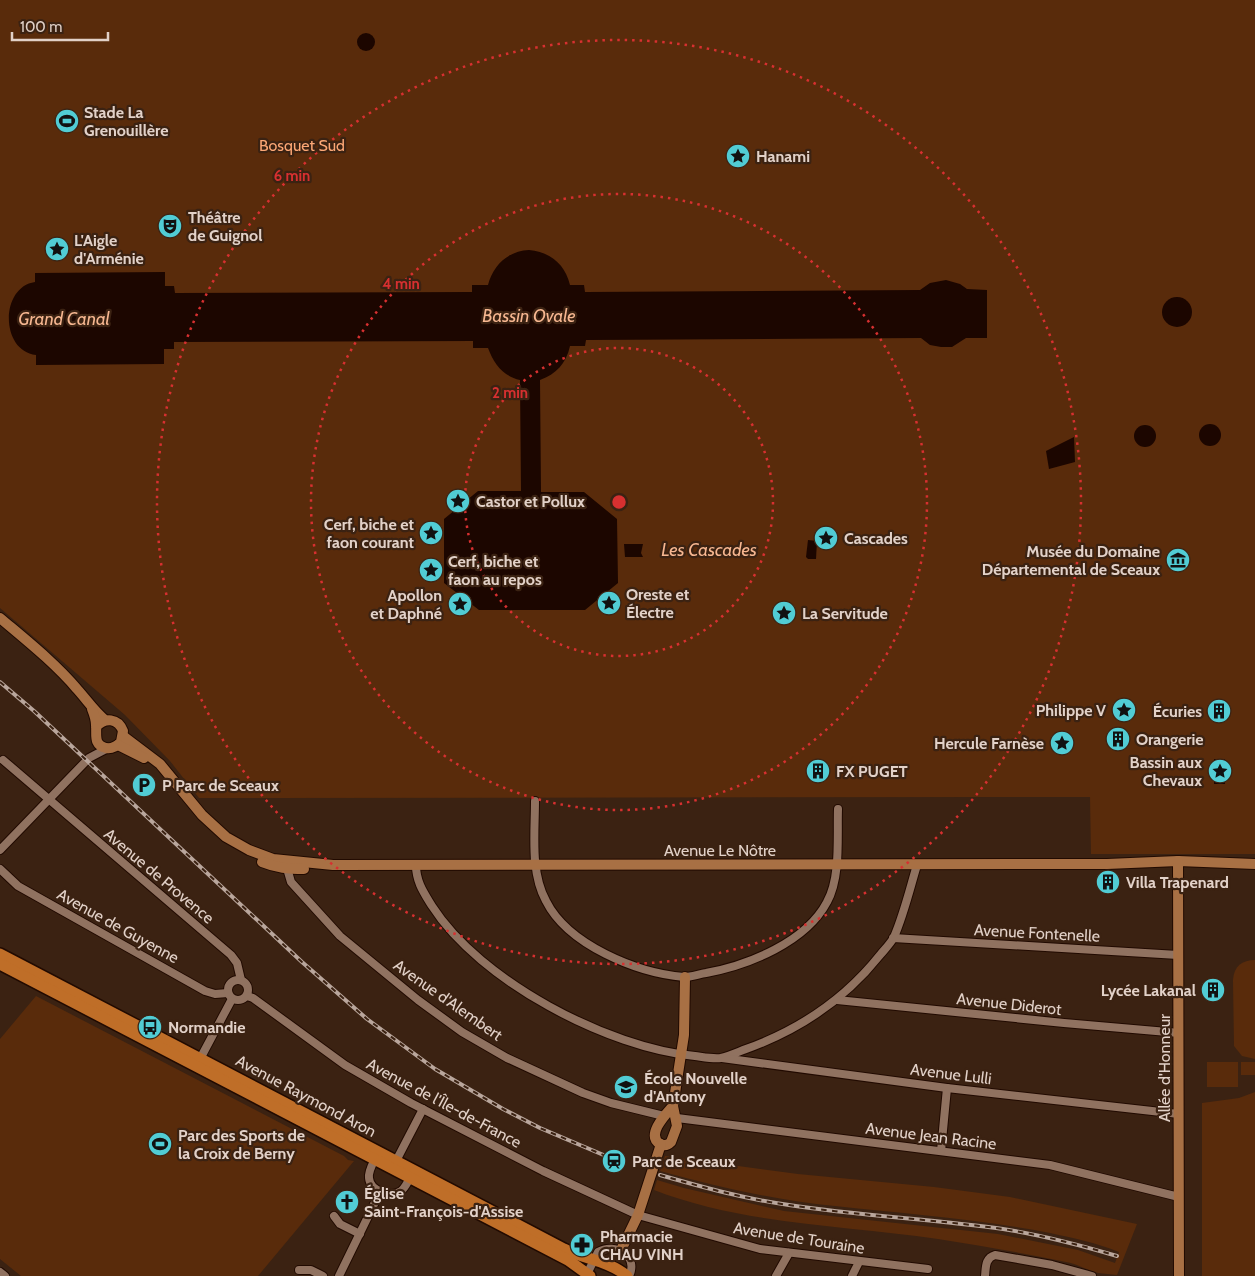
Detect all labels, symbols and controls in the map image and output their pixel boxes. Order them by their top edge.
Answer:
scale bar [12,10,109,42]
text: 100 m [20,18,62,36]
place label: Stade La Grenouillère [84,103,168,140]
sports icon: Stade La Grenouillère [54,108,80,134]
park label: Bosquet Sud [259,136,345,155]
place icon: Hanami [725,143,751,169]
place label: Hanami [756,147,810,166]
text: 6 min [274,167,310,185]
place label: Théâtre de Guignol [188,208,262,245]
theatre icon: Théâtre de Guignol [157,213,183,239]
place label: L'Aigle d'Arménie [74,231,144,268]
place icon: L'Aigle d'Arménie [44,236,70,262]
text: 4 min [382,275,420,293]
water label: Bassin Ovale [482,305,576,327]
water label: Grand Canal [18,308,111,330]
text: 2 min [492,384,528,402]
place icon: Castor et Pollux [445,488,471,514]
place label: Castor et Pollux [476,492,585,511]
centre of rings [610,493,628,511]
place label: Cerf, biche et faon courant [324,515,414,552]
place icon: Cerf, biche et faon courant [418,520,444,546]
place icon: Cascades [813,525,839,551]
place label: Cascades [844,529,908,548]
water label: Les Cascades [661,539,757,561]
place label: Musée du Domaine Départemental de Sceaux [982,542,1160,579]
museum icon: Musée du Domaine Départemental de Sceaux [1165,547,1191,573]
place label: Cerf, biche et faon au repos [448,552,542,589]
place icon: Cerf, biche et faon au repos [418,557,444,583]
place label: Oreste et Électre [626,585,690,622]
place label: Apollon et Daphné [370,586,442,623]
place icon: Oreste et Électre [596,590,622,616]
place icon: Apollon et Daphné [447,591,473,617]
place icon: La Servitude [771,600,797,626]
place label: La Servitude [802,604,888,623]
place icon: Philippe V [1111,697,1137,723]
building icon: Écuries [1206,698,1232,724]
place label: Philippe V [1036,701,1106,720]
place label: Écuries [1153,702,1202,721]
building icon: Orangerie [1105,726,1131,752]
place icon: Hercule Farnèse [1049,730,1075,756]
place label: Orangerie [1136,730,1204,749]
place label: Hercule Farnèse [934,734,1044,753]
place label: Bassin aux Chevaux [1130,753,1202,790]
building icon: FX PUGET [805,758,831,784]
place icon: Bassin aux Chevaux [1207,758,1233,784]
place label: FX PUGET [836,762,908,781]
parking icon: P Parc de Sceaux [131,772,157,798]
place label: P Parc de Sceaux [162,776,279,795]
street label: Avenue de Provence [100,824,218,928]
street label: Avenue Le Nôtre [664,841,776,860]
building icon: Villa Trapenard [1095,869,1121,895]
place label: Villa Trapenard [1126,873,1229,892]
street label: Avenue de Guyenne [54,885,182,967]
street label: Avenue Fontenelle [974,920,1100,946]
street label: Avenue d'Alembert [390,955,507,1045]
building icon: Lycée Lakanal [1200,977,1226,1003]
place label: Lycée Lakanal [1101,981,1196,1000]
street label: Avenue Diderot [956,989,1063,1019]
street label: Allée d'Honneur [1155,1013,1174,1122]
bus stop icon: Normandie [137,1014,163,1040]
place label: Normandie [168,1018,245,1037]
street label: Avenue Raymond Aron [233,1051,379,1141]
street label: Avenue de l'Île-de-France [363,1054,525,1152]
street label: Avenue Lulli [909,1060,993,1088]
place label: École Nouvelle d'Antony [644,1069,747,1106]
school or university icon: École Nouvelle d'Antony [613,1074,639,1100]
street label: Avenue Jean Racine [865,1119,997,1153]
place label: Parc des Sports de la Croix de Berny [178,1126,305,1163]
sports icon: Parc des Sports de la Croix de Berny [147,1131,173,1157]
station icon: Parc de Sceaux [601,1148,627,1174]
place label: Parc de Sceaux [632,1152,736,1171]
place label: Église Saint-François-d'Assise [364,1184,523,1221]
church icon: Église Saint-François-d'Assise [334,1189,360,1215]
street label: Avenue de Touraine [732,1218,866,1258]
place label: Pharmacie CHAU VINH [600,1227,684,1264]
pharmacy icon: Pharmacie CHAU VINH [569,1232,595,1258]

